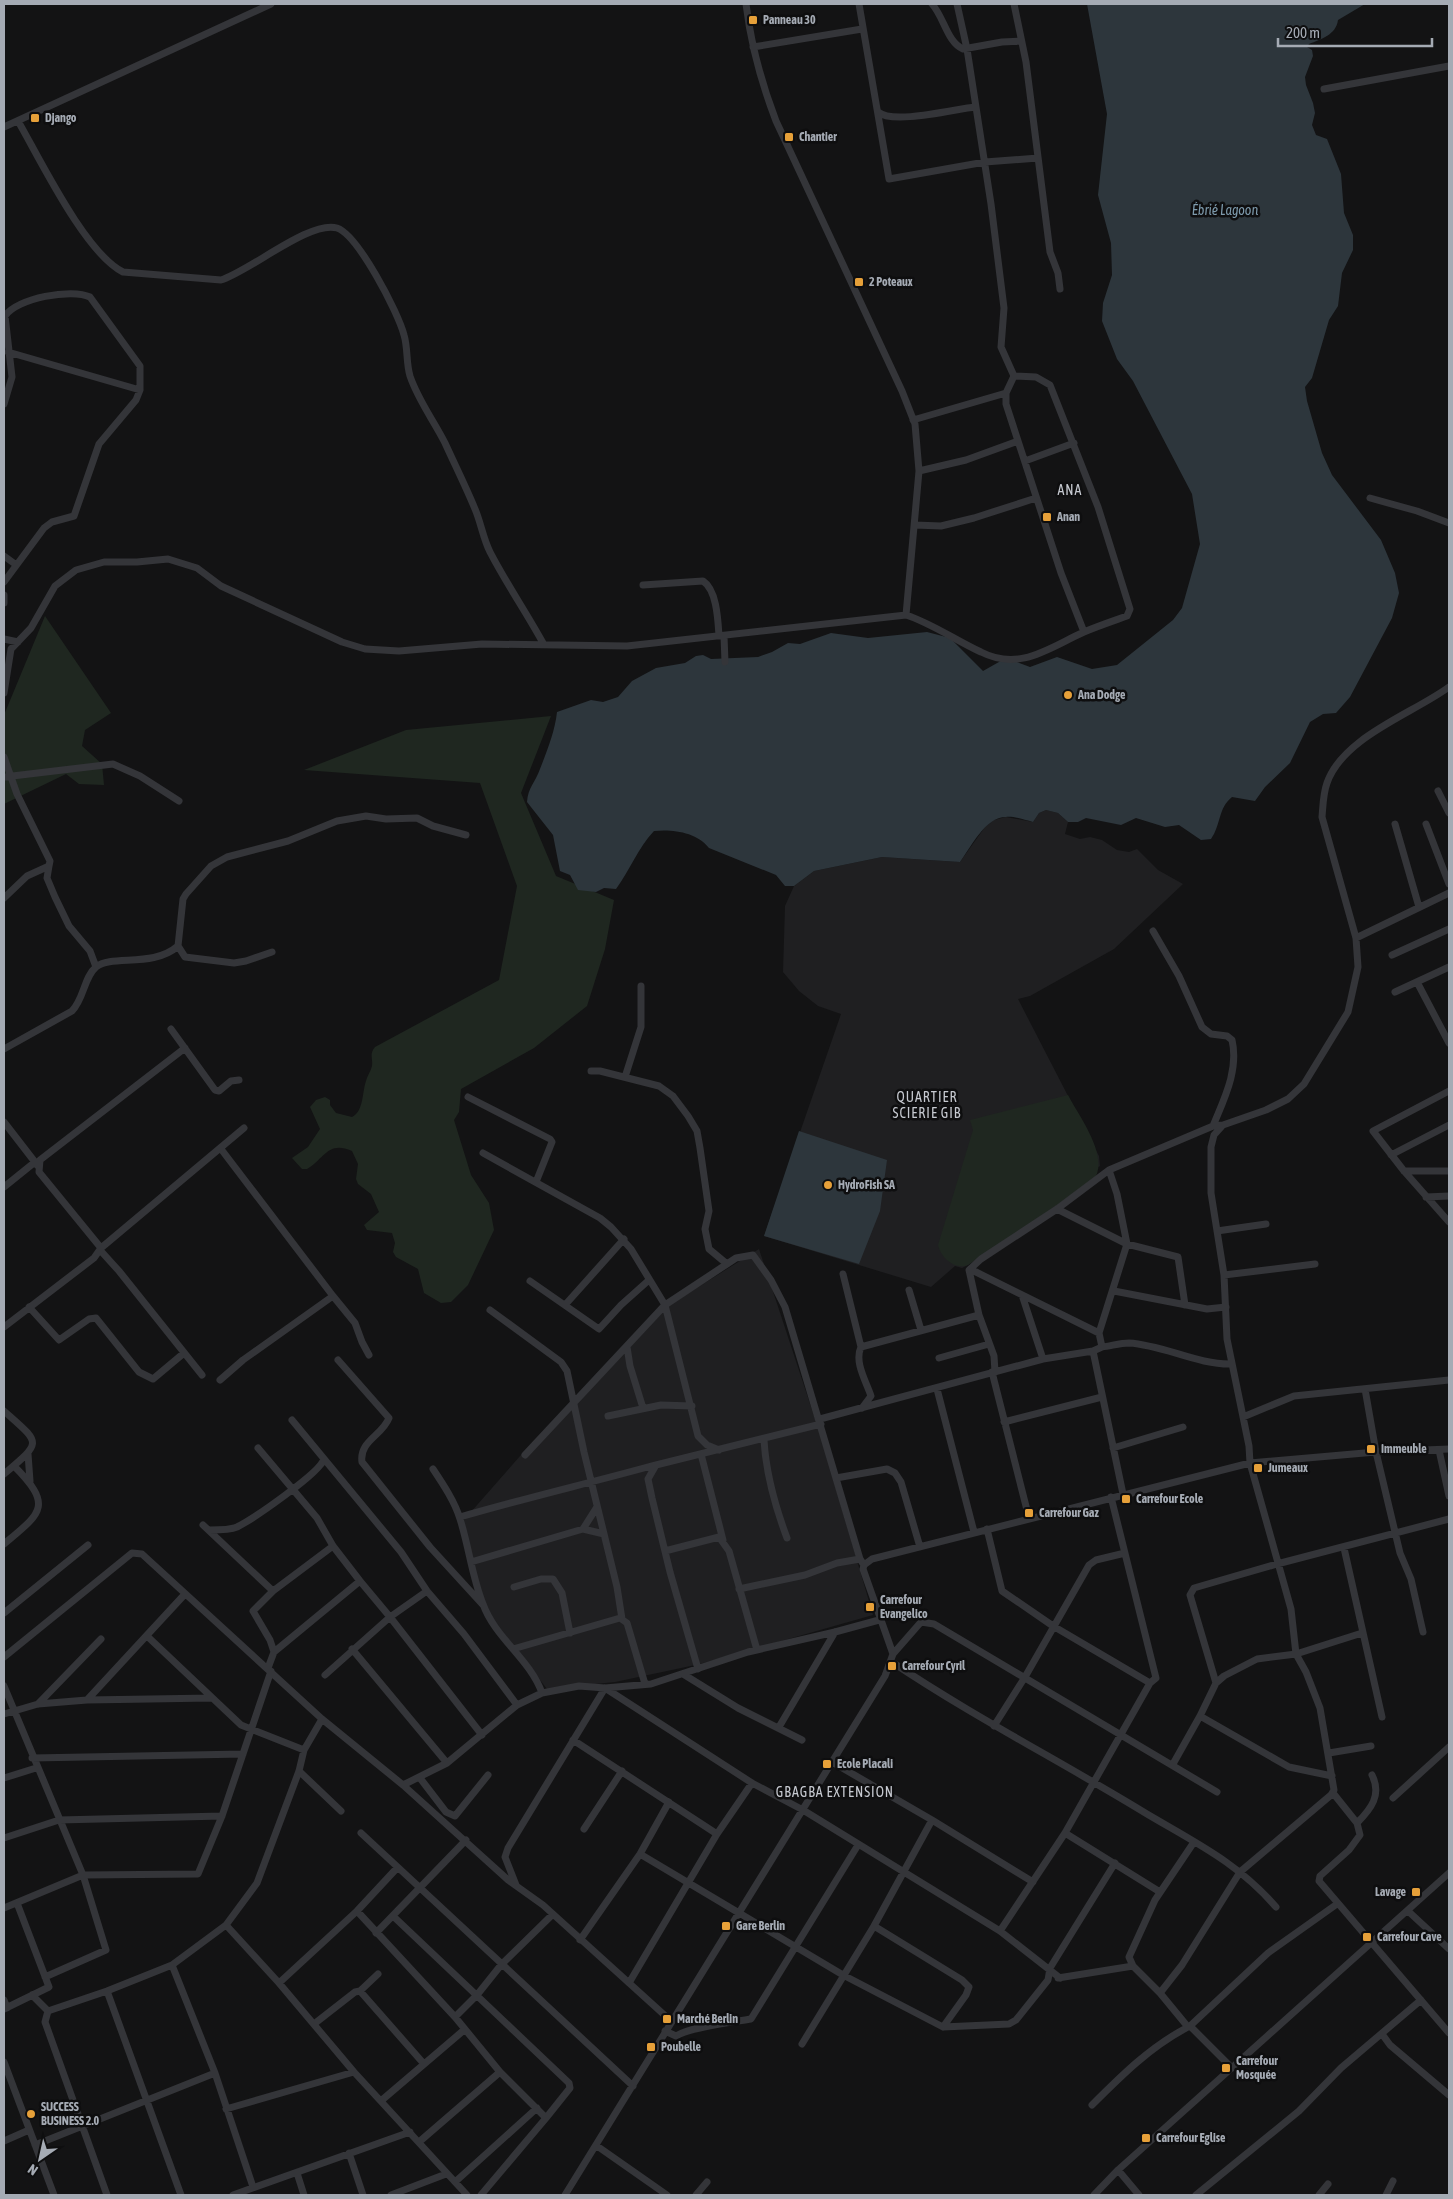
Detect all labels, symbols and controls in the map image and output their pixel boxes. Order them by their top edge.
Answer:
place label: Panneau 30 [763,13,816,27]
marker: Panneau 30 [747,14,759,26]
scale bar [1278,15,1432,47]
text: 200 m [1286,24,1320,41]
place label: Django [45,111,77,125]
marker: Django [29,112,41,124]
place label: Chantier [799,130,837,144]
marker: Chantier [783,131,795,143]
water label: Ébrié Lagoon [1192,202,1258,218]
place label: 2 Poteaux [869,275,913,289]
marker: 2 Poteaux [853,276,865,288]
district label: ANA [1058,482,1082,498]
place label: Anan [1056,510,1080,524]
marker: Anan [1041,511,1053,523]
place label: Ana Dodge [1077,688,1126,702]
marker: Ana Dodge [1062,689,1074,701]
district label: QUARTIER SCIERIE GIB [893,1089,961,1121]
place label: HydroFish SA [838,1178,895,1192]
marker: HydroFish SA [822,1179,834,1191]
place label: Immeuble [1381,1442,1427,1456]
marker: Immeuble [1365,1443,1377,1455]
place label: Jumeaux [1267,1461,1308,1475]
marker: Jumeaux [1252,1462,1264,1474]
place label: Carrefour Ecole [1136,1492,1204,1506]
marker: Carrefour Ecole [1120,1493,1132,1505]
place label: Carrefour Gaz [1039,1506,1099,1520]
marker: Carrefour Gaz [1023,1507,1035,1519]
place label: Carrefour Evangelico [880,1593,928,1621]
marker: Carrefour Evangelico [864,1601,876,1613]
place label: Carrefour Cyril [902,1659,966,1673]
marker: Carrefour Cyril [886,1660,898,1672]
place label: Ecole Placali [837,1757,893,1771]
marker: Ecole Placali [821,1758,833,1770]
district label: GBAGBA EXTENSION [776,1784,894,1800]
place label: Lavage [1375,1885,1407,1899]
marker: Lavage [1410,1886,1422,1898]
place label: Gare Berlin [736,1919,785,1933]
marker: Gare Berlin [720,1920,732,1932]
place label: Carrefour Cave [1377,1930,1442,1944]
marker: Carrefour Cave [1361,1931,1373,1943]
place label: Marché Berlin [677,2012,738,2026]
marker: Marché Berlin [661,2013,673,2025]
place label: Poubelle [661,2040,702,2054]
marker: Poubelle [645,2041,657,2053]
place label: Carrefour Mosquée [1236,2054,1278,2082]
marker: Carrefour Mosquée [1220,2062,1232,2074]
place label: SUCCESS BUSINESS 2.0 [41,2100,100,2128]
marker: SUCCESS BUSINESS 2.0 [25,2108,37,2120]
place label: Carrefour Eglise [1156,2131,1226,2145]
marker: Carrefour Eglise [1140,2132,1152,2144]
north arrow [15,2134,65,2184]
text: N [25,2161,41,2179]

